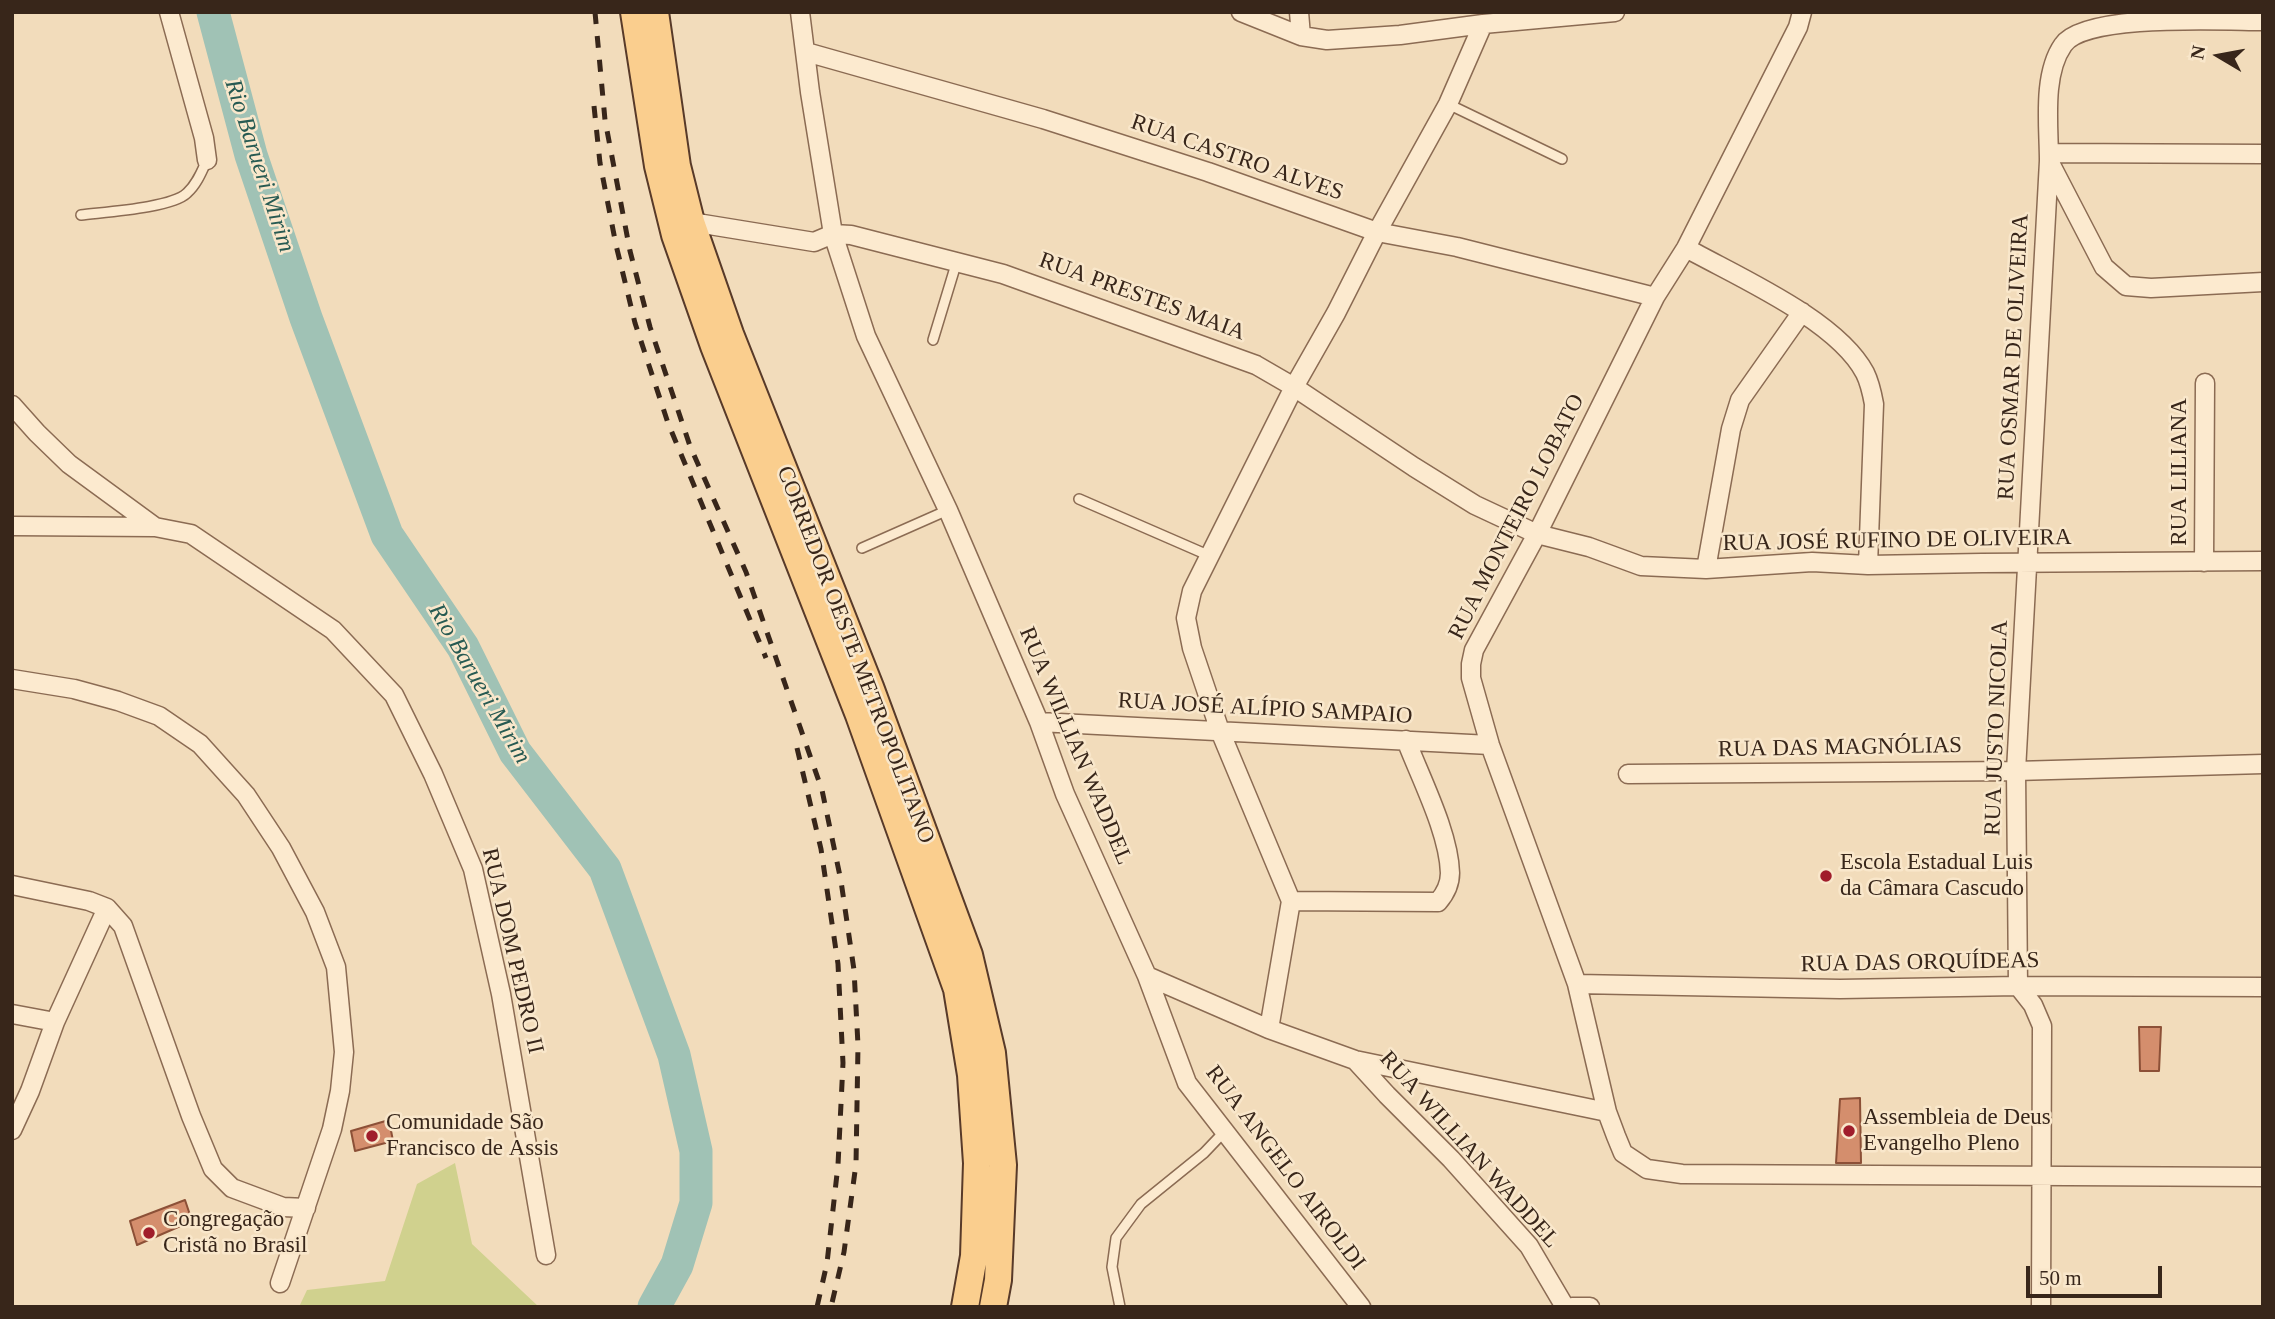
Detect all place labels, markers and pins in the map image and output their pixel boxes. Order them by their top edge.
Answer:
place label: Escola Estadual Luis da Câmara Cascudo [1840,849,2033,903]
marker: Escola Estadual Luis da Câmara Cascudo [1818,868,1834,884]
place label: Assembleia de Deus Evangelho Pleno [1863,1104,2051,1158]
place label: Comunidade São Francisco de Assis [386,1109,558,1163]
marker: Assembleia de Deus Evangelho Pleno [1841,1123,1857,1139]
marker: Comunidade São Francisco de Assis [364,1128,380,1144]
place label: Congregação Cristã no Brasil [163,1206,307,1260]
marker: Congregação Cristã no Brasil [141,1225,157,1241]

